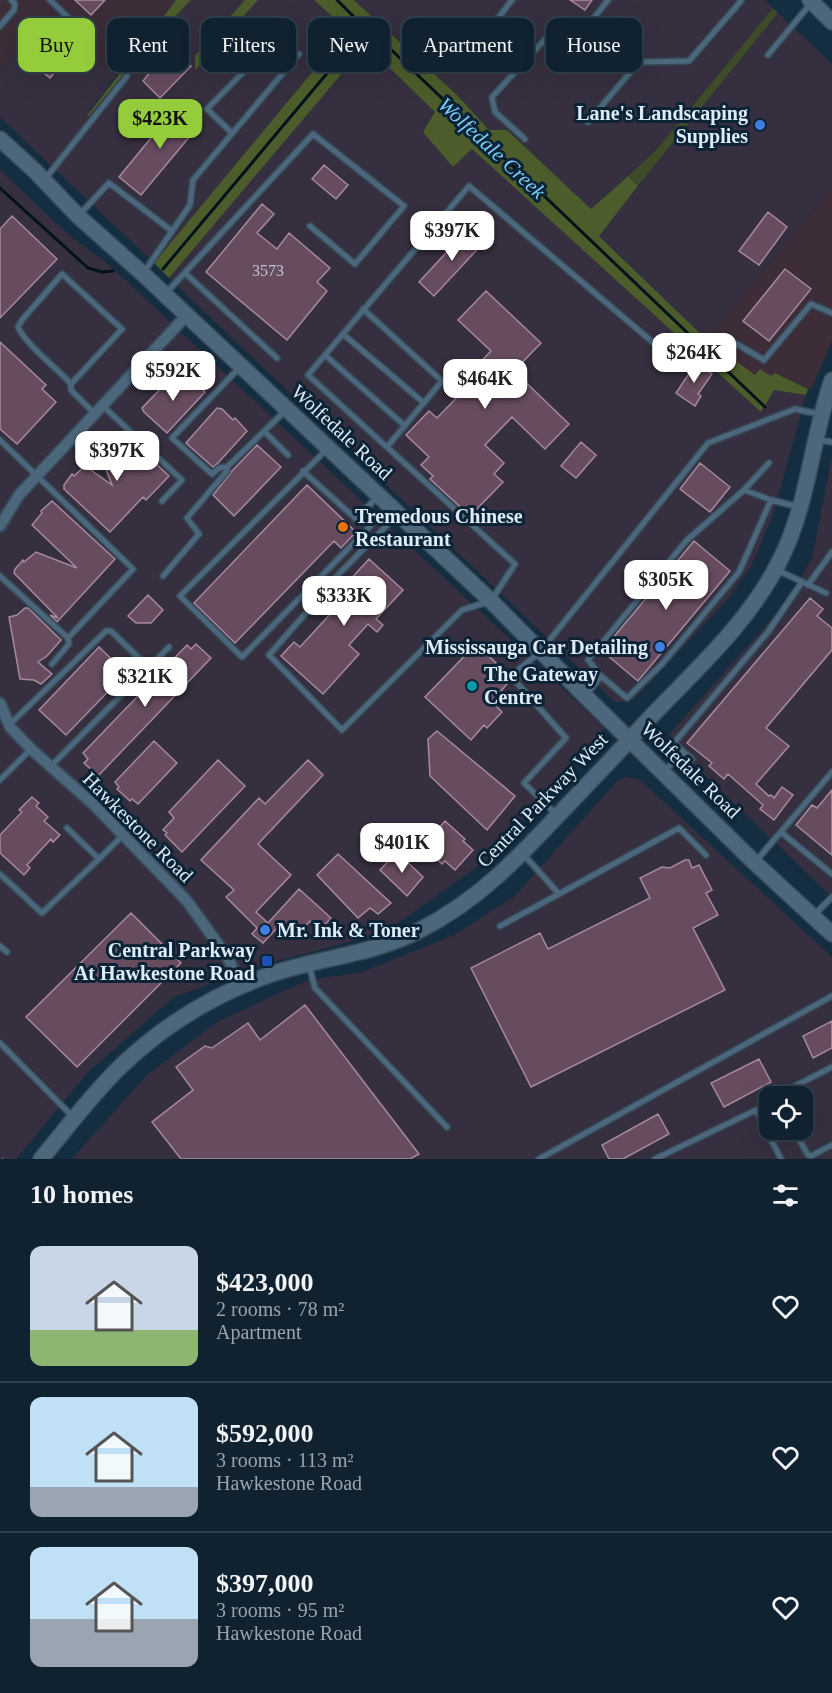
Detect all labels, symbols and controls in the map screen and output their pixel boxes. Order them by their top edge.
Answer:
chip: Buy [18,18,95,72]
chip: Rent [107,18,189,72]
chip: Filters [201,18,296,72]
chip: New [308,18,390,72]
chip: Apartment [402,18,534,72]
chip: House [546,18,642,72]
water label: Wolfedale Creek [433,92,551,204]
pin: $423K [118,99,202,150]
place label: Lane's Landscaping Supplies [576,102,748,148]
text: $423K [132,107,188,129]
marker: Lane's Landscaping Supplies [753,118,767,132]
pin: $397K [410,211,494,262]
text: $397K [424,219,480,241]
house number: 3573 [252,262,284,279]
pin: $264K [652,333,736,384]
text: $264K [666,341,722,363]
pin: $592K [131,351,215,402]
text: $592K [145,359,201,381]
pin: $464K [443,359,527,410]
text: $464K [457,367,513,389]
street label: Wolfedale Road [287,380,397,484]
pin: $397K [75,431,159,482]
text: $397K [89,439,145,461]
place label: Tremedous Chinese Restaurant [355,505,523,550]
marker: Tremedous Chinese Restaurant [336,520,350,534]
pin: $305K [624,560,708,611]
text: $305K [638,568,694,590]
pin: $333K [302,576,386,627]
text: $333K [316,584,372,606]
place label: Mississauga Car Detailing [425,636,648,659]
marker: Mississauga Car Detailing [653,640,667,654]
pin: $321K [103,657,187,708]
place label: The Gateway Centre [484,663,598,708]
text: $321K [117,665,173,687]
marker: The Gateway Centre [465,679,479,693]
street label: Wolfedale Road [637,717,745,823]
street label: Central Parkway West [472,728,613,872]
street label: Hawkestone Road [79,768,197,886]
pin: $401K [360,823,444,874]
text: $401K [374,831,430,853]
place label: Mr. Ink & Toner [277,919,420,941]
marker: Mr. Ink & Toner [258,923,272,937]
place label: Central Parkway At Hawkestone Road [74,939,255,984]
marker: Central Parkway At Hawkestone Road [260,954,274,968]
map controls [759,1086,813,1140]
button: locate [759,1086,813,1140]
icon: filters [769,1179,802,1212]
text: 10 homes [30,1180,133,1209]
text: $423,000 [216,1268,314,1297]
icon: home [78,1270,150,1342]
icon: heart [769,1290,802,1323]
text: 2 rooms · 78 m² [216,1298,344,1320]
text: Apartment [216,1321,302,1343]
text: $592,000 [216,1419,314,1448]
icon: home [78,1421,150,1493]
icon: heart [769,1441,802,1474]
text: 3 rooms · 113 m² [216,1449,353,1471]
text: Hawkestone Road [216,1472,362,1494]
text: $397,000 [216,1569,314,1598]
icon: home [78,1571,150,1643]
icon: heart [769,1591,802,1624]
text: 3 rooms · 95 m² [216,1599,344,1621]
text: Hawkestone Road [216,1622,362,1644]

